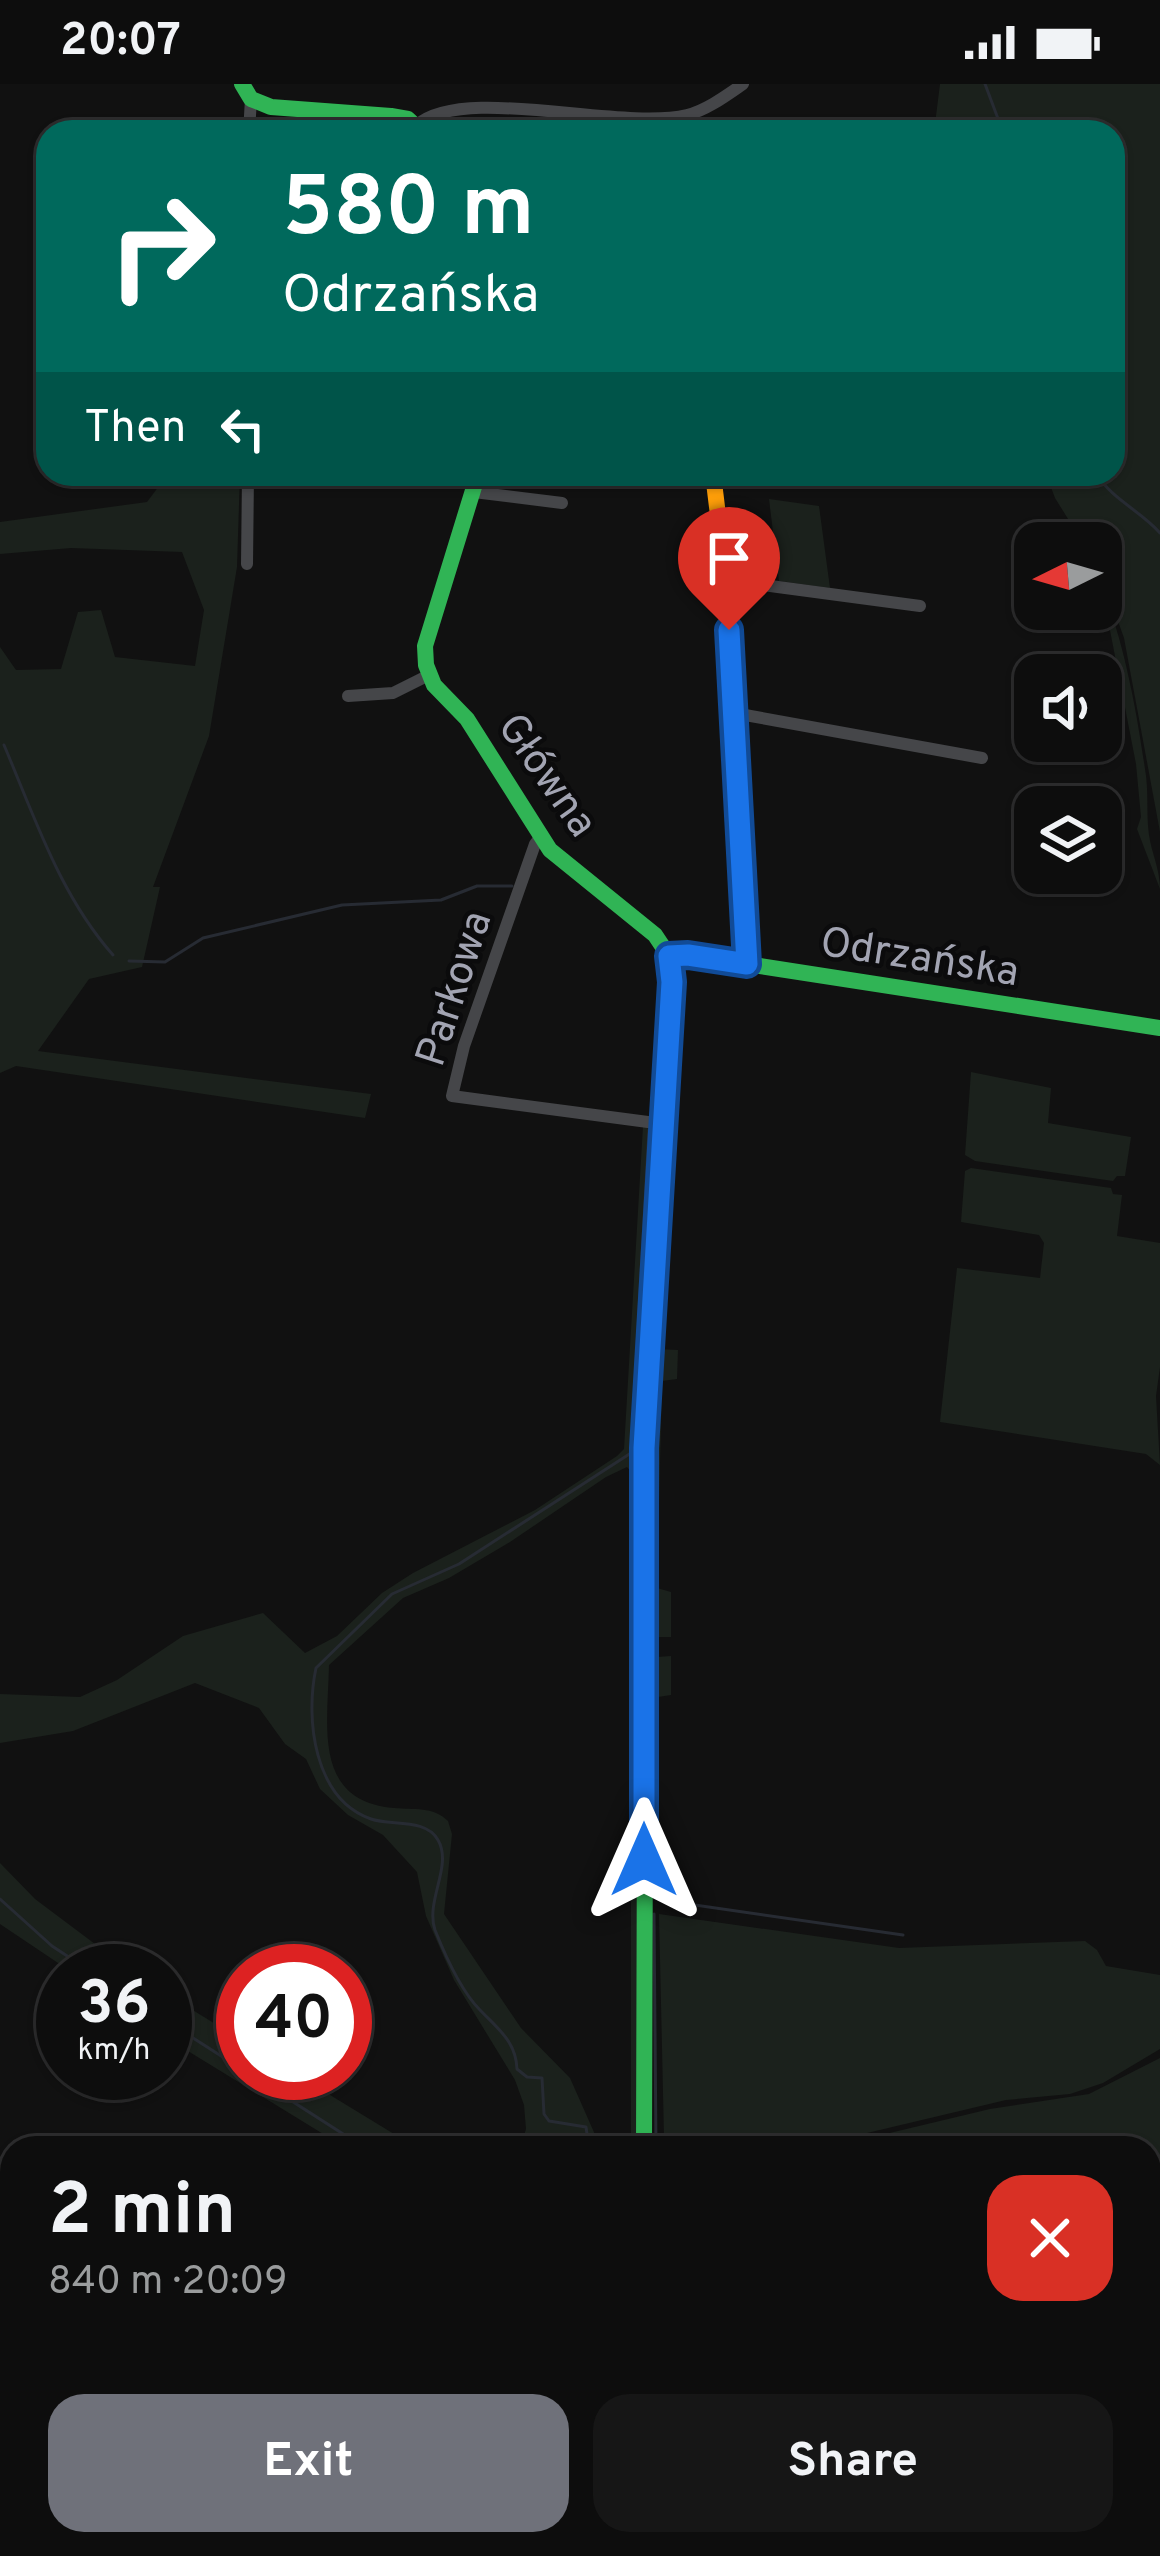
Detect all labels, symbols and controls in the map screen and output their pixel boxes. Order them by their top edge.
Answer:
text: 20:07 [60,14,181,71]
text: 580 m [282,159,535,265]
icon: right [84,168,240,324]
text: Odrzańska [282,263,540,332]
icon: left [210,396,276,462]
text: Then [84,401,186,458]
pin [678,507,780,630]
north arrow [1014,522,1122,630]
map controls [1014,522,1122,894]
icon: arrive [696,525,762,591]
button: sound [1014,654,1122,762]
street label: Główna [484,704,607,849]
button: layers [1014,786,1122,894]
street label: Parkowa [406,905,506,1074]
street label: Odrzańska [816,918,1022,1001]
position arrow [581,1797,707,1923]
speed limit sign: 40 [216,1944,372,2100]
text: 36 [78,1969,150,2045]
text: km/h [78,2033,150,2070]
text: 2 min [48,2168,236,2260]
button: close [987,2175,1113,2301]
text: 840 m · 20:09 [48,2259,288,2308]
button: Exit [48,2394,569,2532]
button: Share [593,2394,1113,2532]

